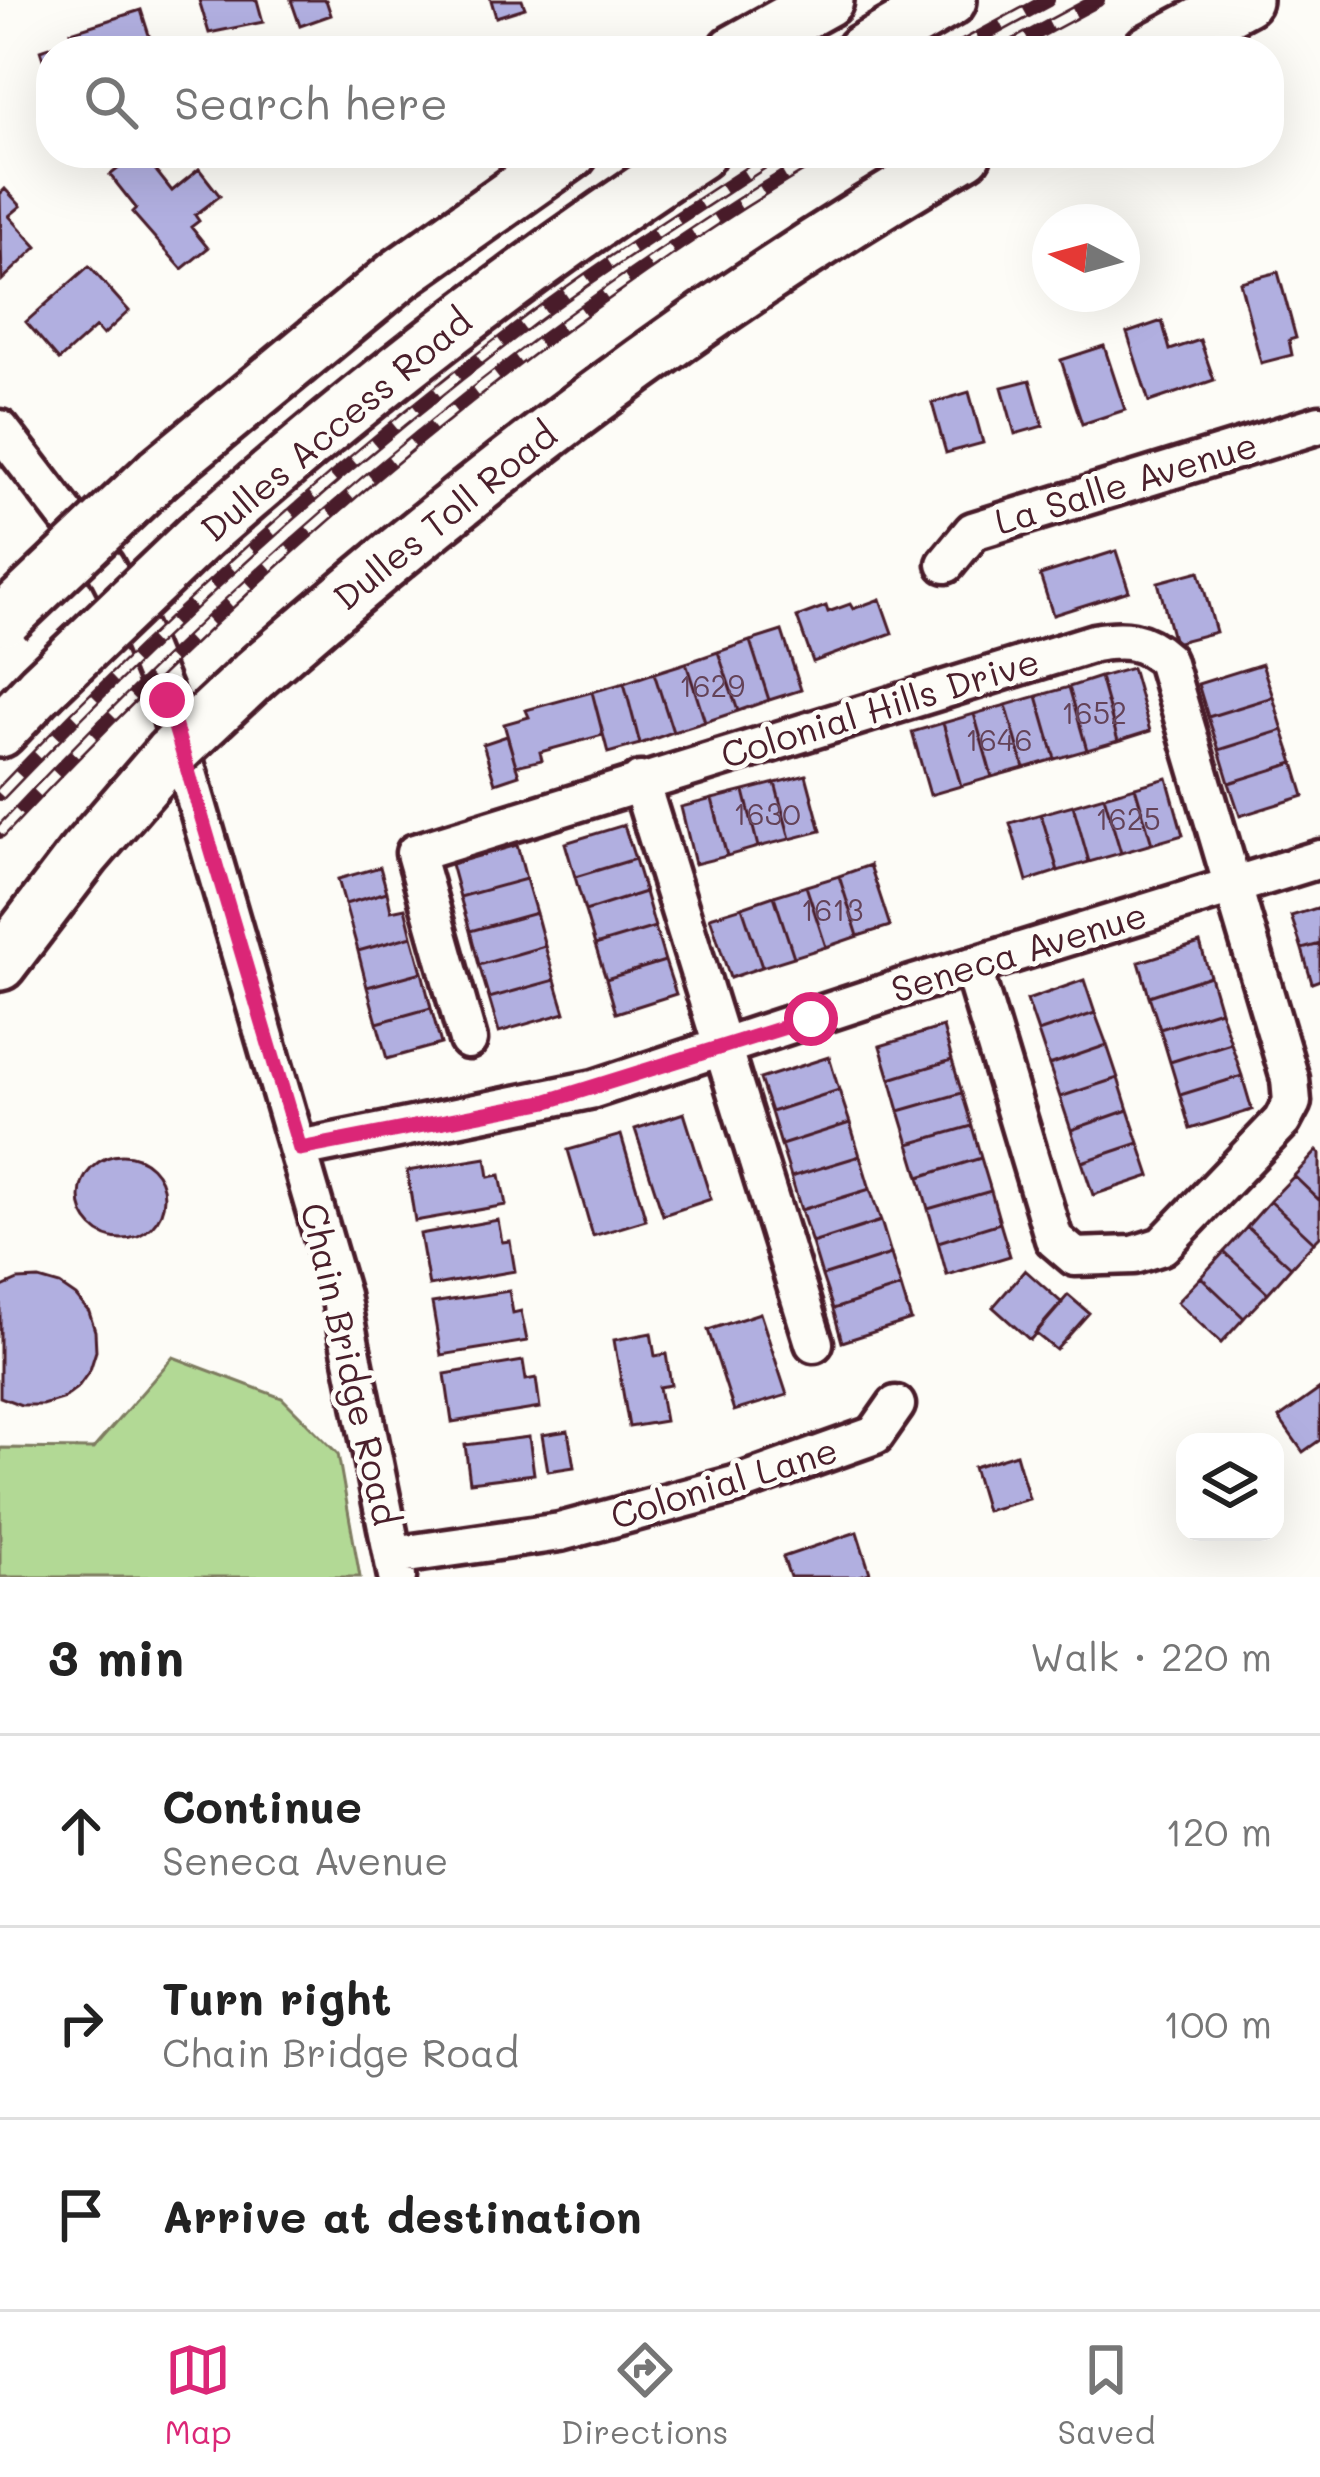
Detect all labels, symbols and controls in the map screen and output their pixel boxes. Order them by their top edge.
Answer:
search box [36,36,1284,168]
icon: search [78,69,144,135]
text: Search here [174,73,448,131]
north arrow [1032,204,1140,312]
street label: Dulles Access Road [190,297,480,551]
street label: Dulles Toll Road [323,410,565,619]
street label: La Salle Avenue [989,419,1263,544]
street label: Colonial Hills Drive [715,636,1044,777]
house number: 1629 [679,665,745,705]
route end [140,673,194,727]
house number: 1652 [1061,692,1127,732]
house number: 1646 [965,719,1033,759]
house number: 1630 [733,793,801,833]
house number: 1625 [1095,798,1161,838]
house number: 1613 [801,889,863,929]
street label: Seneca Avenue [885,889,1152,1012]
route start [784,992,838,1046]
street label: Chain Bridge Road [291,1198,411,1529]
street label: Colonial Lane [604,1425,843,1538]
map controls [1176,1433,1284,1541]
button: layers [1176,1433,1284,1541]
text: 3 min [48,1622,184,1689]
text: Walk · 220 m [1030,1630,1272,1681]
text: Continue [162,1776,362,1834]
icon: ahead [48,1798,114,1864]
text: 120 m [1165,1805,1272,1856]
text: Seneca Avenue [162,1834,449,1885]
text: Turn right [162,1968,391,2026]
icon: right [48,1990,114,2056]
text: 100 m [1163,1997,1272,2048]
text: Chain Bridge Road [162,2026,519,2077]
icon: arrive [48,2182,114,2248]
text: Arrive at destination [162,2186,642,2244]
tab: Map [165,2337,232,2452]
tab: Directions [561,2337,728,2452]
tab: Saved [1058,2337,1155,2452]

